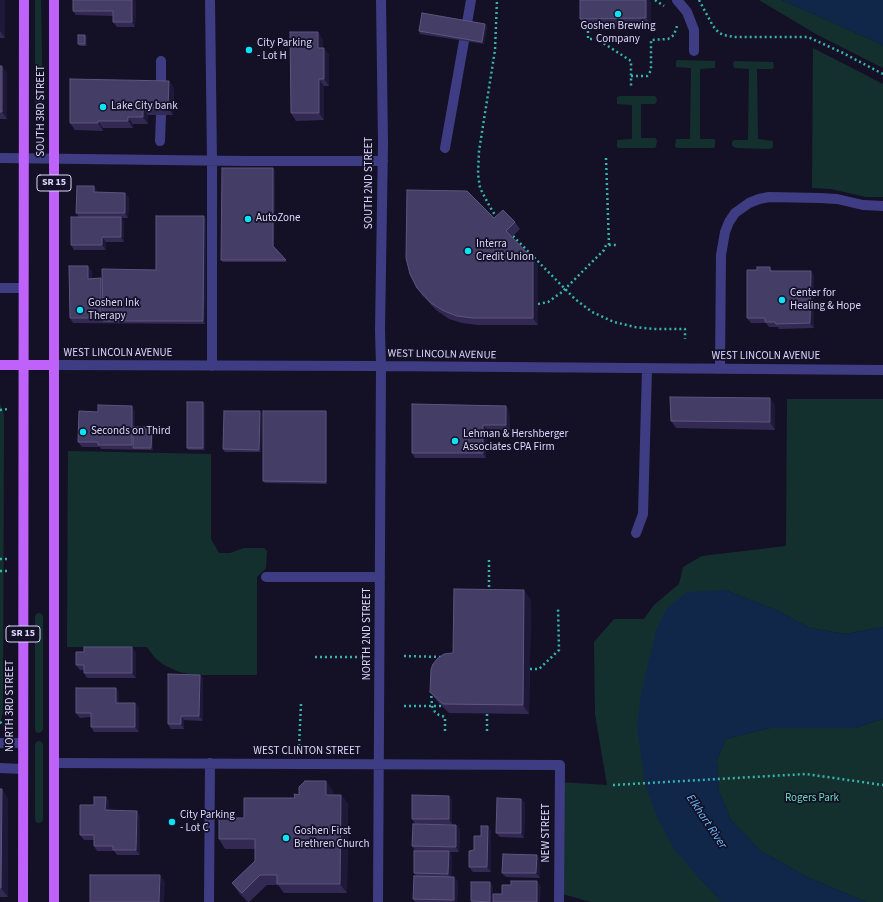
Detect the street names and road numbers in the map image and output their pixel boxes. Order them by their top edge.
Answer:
street label: SOUTH 3RD STREET [35,65,49,157]
street label: SOUTH 2ND STREET [363,137,377,229]
road number: SR 15 [37,175,71,191]
street label: WEST LINCOLN AVENUE [64,347,172,361]
street label: WEST LINCOLN AVENUE [388,347,496,363]
street label: WEST LINCOLN AVENUE [712,350,820,364]
street label: NORTH 2ND STREET [361,588,375,680]
road number: SR 15 [6,626,40,642]
street label: NORTH 3RD STREET [4,660,18,752]
street label: WEST CLINTON STREET [253,745,361,759]
street label: NEW STREET [540,803,554,863]

